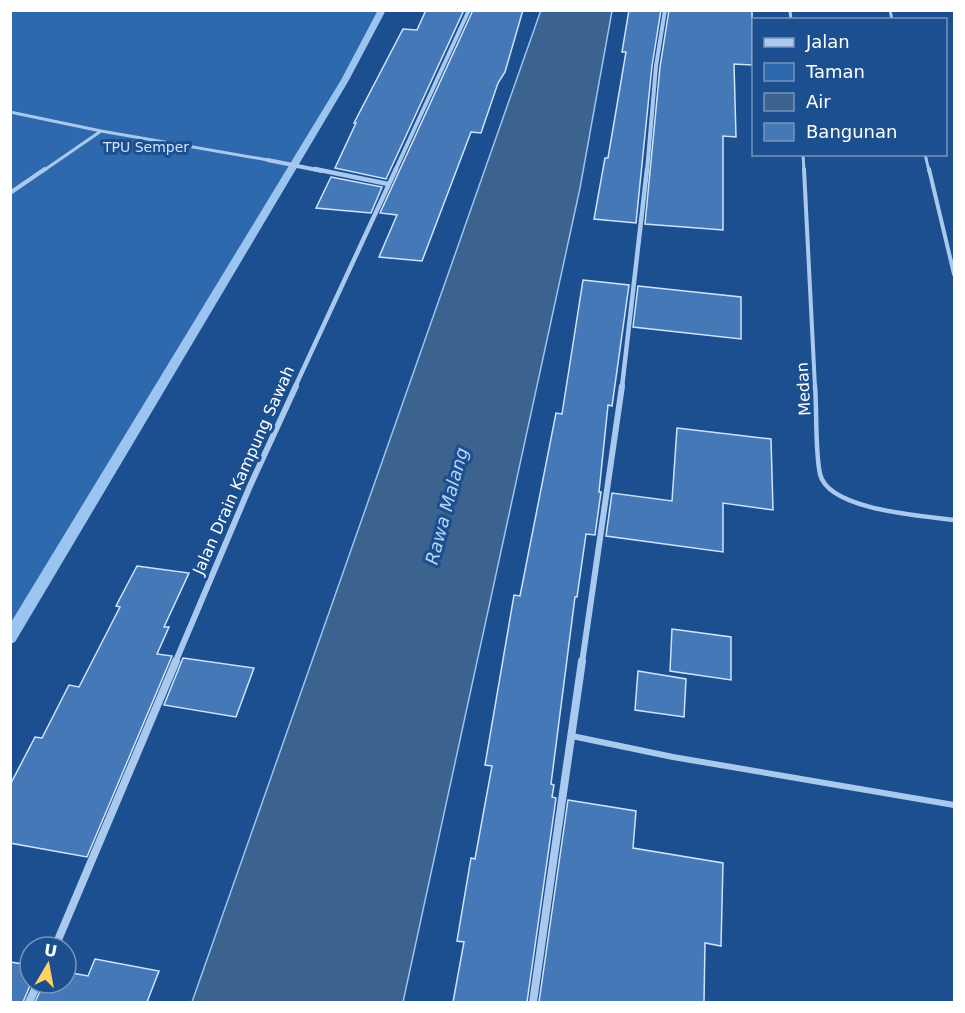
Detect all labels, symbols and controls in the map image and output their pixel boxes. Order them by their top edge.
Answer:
legend [752,18,947,156]
text: Jalan [805,31,850,52]
text: Taman [805,61,865,82]
text: Air [806,91,831,112]
text: Bangunan [806,121,897,142]
park label: TPU Semper [102,139,189,155]
street label: Medan [793,362,814,416]
street label: Jalan Drain Kampung Sawah [188,363,298,579]
water label: Rawa Malang [421,445,472,567]
north arrow [18,935,78,995]
text: U [42,940,59,961]

